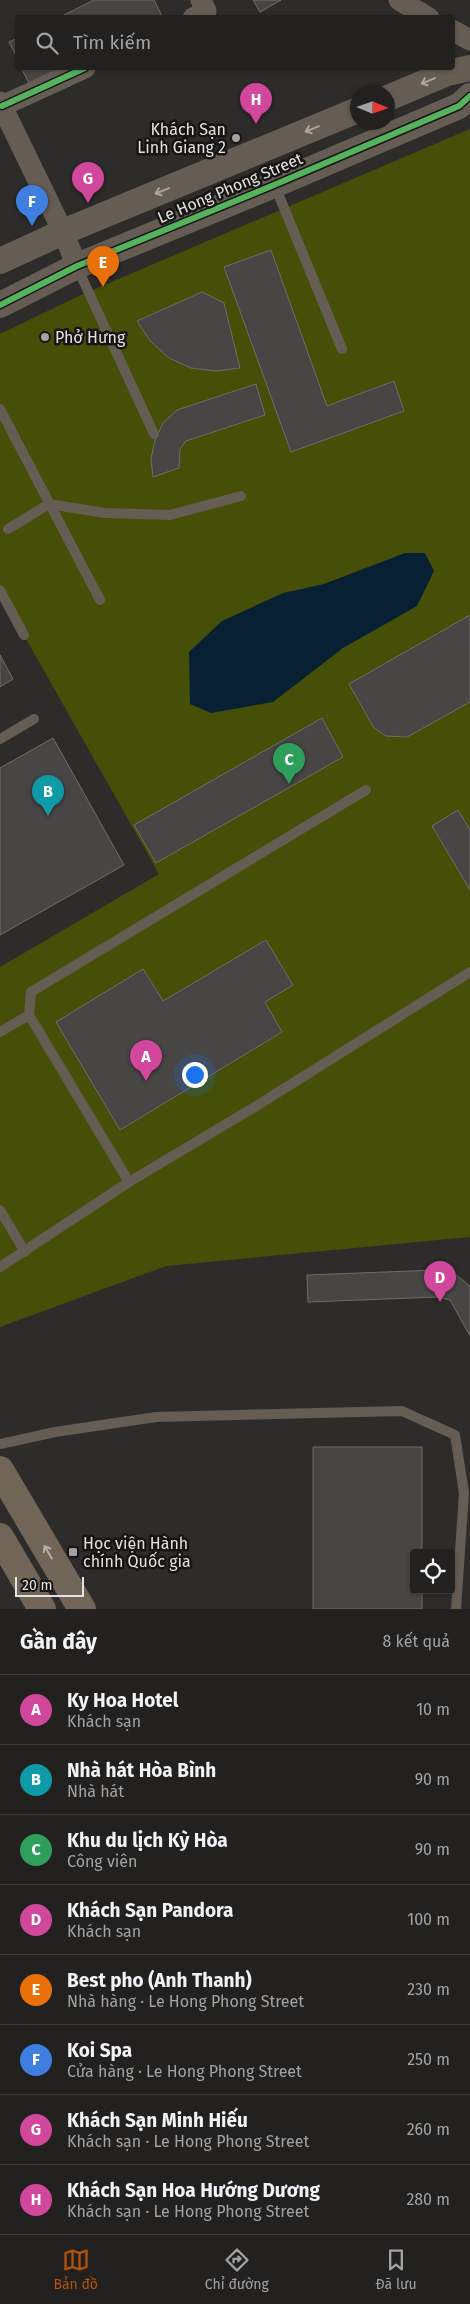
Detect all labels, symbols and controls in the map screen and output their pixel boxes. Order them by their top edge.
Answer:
search box [15,15,455,70]
icon: search [33,29,61,57]
text: Tìm kiếm [73,31,151,54]
one-way arrow [421,76,436,86]
pin: H [240,83,272,124]
north arrow [350,85,395,130]
place label: Khách Sạn Linh Giang 2 [137,120,226,157]
one-way arrow [305,125,320,134]
marker: Khách Sạn Linh Giang 2 [230,132,242,144]
street label: Le Hong Phong Street [155,149,306,227]
pin: G [72,162,104,203]
pin: F [16,185,48,226]
one-way arrow [155,186,170,196]
pin: E [87,246,119,287]
place label: Phở Hưng [55,328,126,347]
marker: Phở Hưng [39,331,51,343]
pin: C [273,743,305,784]
pin: B [32,775,64,816]
pin: A [130,1040,162,1081]
your location [182,1062,208,1088]
pin: D [424,1261,456,1302]
place label: Học viện Hành chính Quốc gia [83,1534,191,1571]
one-way arrow [43,1545,53,1559]
marker: Học viện Hành chính Quốc gia [67,1546,79,1558]
map controls [410,1549,455,1594]
button: locate [410,1549,455,1594]
scale bar [15,1574,84,1597]
text: 20 m [22,1577,52,1594]
text: Gần đây [20,1629,97,1655]
text: 8 kết quả [383,1632,450,1651]
text: Ky Hoa Hotel [67,1689,178,1712]
text: A [31,1700,41,1719]
text: 10 m [416,1700,450,1719]
text: Khách sạn [67,1712,141,1731]
text: Nhà hát Hòa Bình [67,1759,216,1782]
text: B [31,1770,41,1789]
text: 90 m [415,1770,450,1789]
text: Nhà hát [67,1782,124,1801]
text: Khu du lịch Kỳ Hòa [67,1829,228,1852]
text: C [31,1840,41,1859]
text: 90 m [415,1840,450,1859]
text: Công viên [67,1852,137,1871]
text: Khách Sạn Pandora [67,1899,233,1922]
text: D [31,1910,41,1929]
text: 100 m [407,1910,450,1929]
text: Khách sạn [67,1922,141,1941]
text: Best pho (Anh Thanh) [67,1969,252,1992]
text: E [32,1980,40,1999]
text: 230 m [407,1980,450,1999]
text: Nhà hàng · Le Hong Phong Street [67,1992,304,2011]
text: Koi Spa [67,2039,132,2062]
text: F [32,2050,40,2069]
text: 250 m [407,2050,450,2069]
text: Cửa hàng · Le Hong Phong Street [67,2062,302,2081]
text: Khách Sạn Minh Hiếu [67,2109,248,2132]
text: G [31,2120,41,2139]
text: 260 m [407,2120,450,2139]
text: Khách sạn · Le Hong Phong Street [67,2132,309,2151]
text: Khách Sạn Hoa Hướng Dương [67,2179,320,2202]
text: H [31,2190,41,2209]
text: 280 m [406,2190,450,2209]
text: Khách sạn · Le Hong Phong Street [67,2202,309,2221]
tab: Bản đồ [53,2246,98,2293]
tab: Chỉ đường [205,2246,269,2293]
tab: Đã lưu [376,2246,417,2293]

